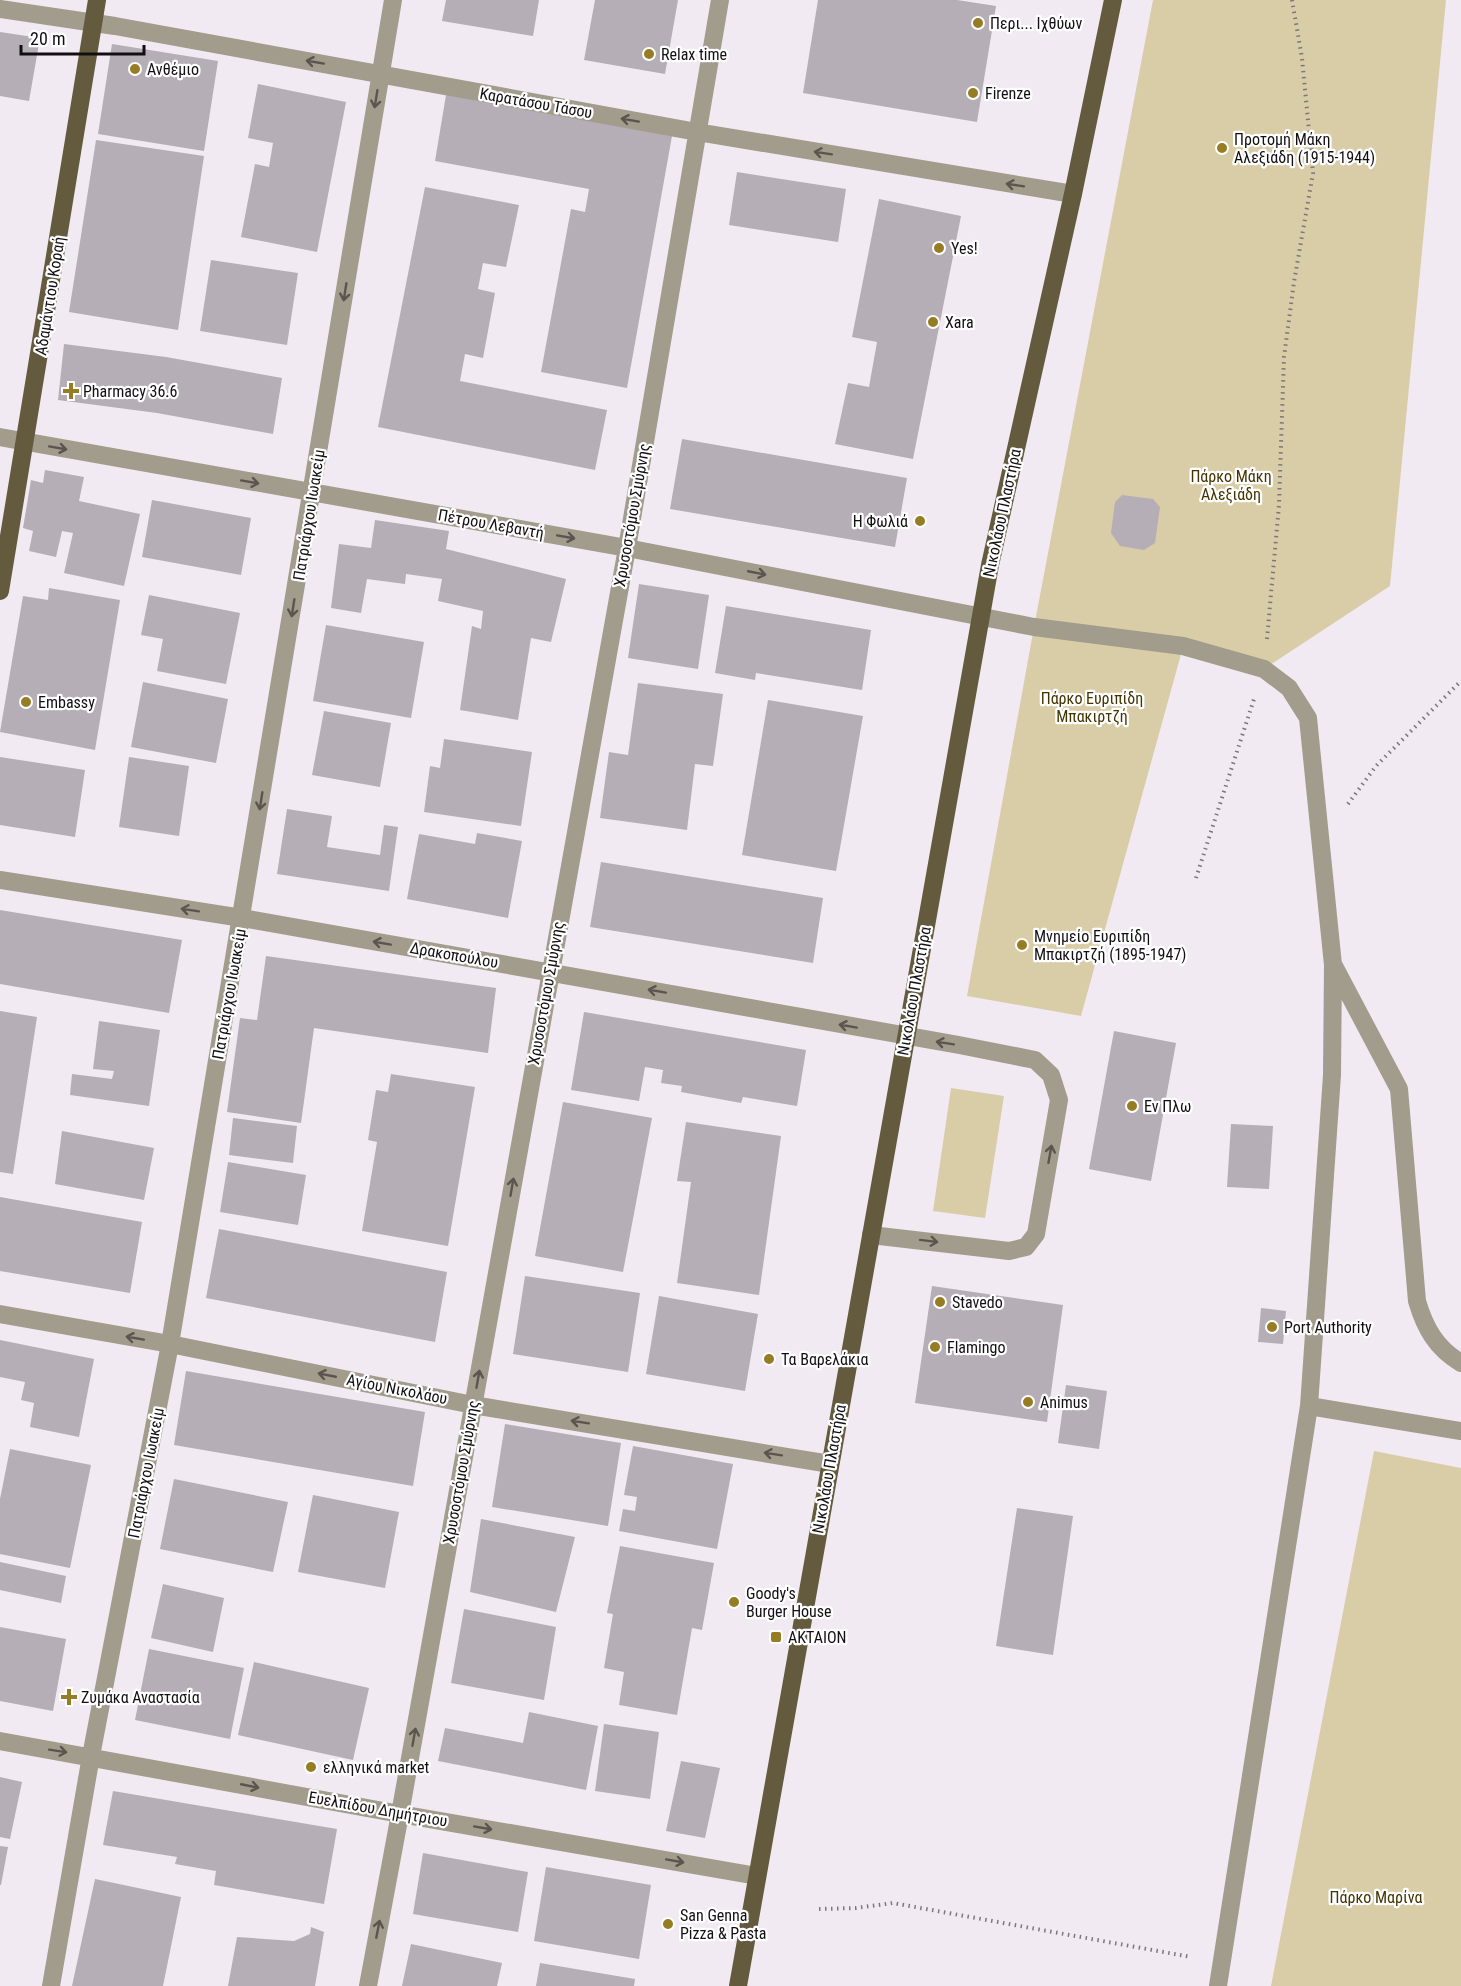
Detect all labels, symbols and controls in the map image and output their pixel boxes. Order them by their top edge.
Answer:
place label: Περι... Ιχθύων [990,14,1082,33]
marker: Περι... Ιχθύων [971,16,985,30]
scale bar [21,18,144,56]
text: 20 m [30,28,65,49]
place label: Relax time [661,45,727,64]
marker: Relax time [642,47,656,61]
one-way arrow [305,56,325,67]
place label: Ανθέμιο [147,60,199,79]
marker: Ανθέμιο [128,62,142,76]
street label: Καρατάσου Τάσου [478,84,594,122]
place label: Firenze [985,84,1031,103]
marker: Firenze [966,86,980,100]
one-way arrow [370,89,381,108]
one-way arrow [621,114,641,125]
place label: Προτομή Μάκη Αλεξιάδη (1915-1944) [1234,130,1375,167]
marker: Προτομή Μάκη Αλεξιάδη (1915-1944) [1215,141,1229,155]
one-way arrow [813,147,833,158]
one-way arrow [1006,179,1025,190]
street label: Αδαμάντιου Κοραή [31,235,69,357]
place label: Yes! [951,239,978,258]
marker: Yes! [932,241,946,255]
one-way arrow [339,281,350,301]
place label: Xara [945,313,974,332]
marker: Xara [926,315,940,329]
place label: Pharmacy 36.6 [83,382,178,401]
marker: Pharmacy 36.6 [64,384,78,398]
street label: Χρυσοστόμου Σμύρνης [610,442,654,588]
one-way arrow [47,443,67,454]
street label: Νικολάου Πλαστήρα [979,447,1025,579]
street label: Πατριάρχου Ιωακείμ [289,448,329,582]
park label: Πάρκο Μάκη Αλεξιάδη [1190,467,1272,504]
one-way arrow [239,477,259,488]
street label: Πέτρου Λεβαντή [436,505,546,543]
place label: Η Φωλιά [853,512,908,531]
marker: Η Φωλιά [913,514,927,528]
one-way arrow [555,532,575,543]
one-way arrow [747,568,767,579]
one-way arrow [288,598,299,618]
park label: Πάρκο Ευριπίδη Μπακιρτζή [1041,689,1143,726]
place label: Embassy [38,693,95,712]
marker: Embassy [19,695,33,709]
one-way arrow [256,790,267,810]
one-way arrow [180,904,200,915]
street label: Χρυσοστόμου Σμύρνης [524,920,568,1066]
street label: Νικολάου Πλαστήρα [893,925,935,1057]
street label: Πατριάρχου Ιωακείμ [208,927,250,1061]
place label: Μνημείο Ευριπίδη Μπακιρτζή (1895-1947) [1034,927,1186,964]
one-way arrow [373,937,392,948]
street label: Δρακοπούλου [408,938,500,972]
marker: Μνημείο Ευριπίδη Μπακιρτζή (1895-1947) [1015,938,1029,952]
one-way arrow [647,985,667,996]
one-way arrow [839,1020,859,1031]
one-way arrow [935,1037,955,1048]
place label: Εν Πλω [1144,1097,1191,1116]
marker: Εν Πλω [1125,1099,1139,1113]
one-way arrow [1044,1145,1055,1165]
one-way arrow [507,1178,518,1198]
one-way arrow [919,1236,939,1247]
place label: Stavedo [952,1293,1003,1312]
marker: Stavedo [933,1295,947,1309]
place label: Port Authority [1284,1318,1372,1337]
marker: Port Authority [1265,1320,1279,1334]
one-way arrow [126,1332,146,1343]
place label: Flamingo [947,1338,1005,1357]
marker: Flamingo [928,1340,942,1354]
place label: Τα Βαρελάκια [781,1350,869,1369]
marker: Τα Βαρελάκια [762,1352,776,1366]
one-way arrow [317,1369,337,1380]
street label: Αγίου Νικολάου [345,1370,449,1408]
one-way arrow [473,1370,484,1390]
place label: Animus [1040,1393,1088,1412]
marker: Animus [1021,1395,1035,1409]
street label: Χρυσοστόμου Σμύρνης [439,1399,483,1545]
street label: Νικολάου Πλαστήρα [808,1403,850,1535]
street label: Πατριάρχου Ιωακείμ [124,1406,168,1540]
one-way arrow [571,1417,591,1428]
one-way arrow [763,1449,783,1460]
place label: Goody's Burger House [746,1584,832,1621]
marker: Goody's Burger House [727,1595,741,1609]
place label: ΑΚΤΑΙΟΝ [788,1628,846,1647]
marker: ΑΚΤΑΙΟΝ [769,1630,783,1644]
place label: Ζυμάκα Αναστασία [81,1688,200,1707]
marker: Ζυμάκα Αναστασία [62,1690,76,1704]
one-way arrow [409,1727,420,1747]
one-way arrow [47,1746,67,1757]
place label: ελληνικά market [323,1758,429,1777]
marker: ελληνικά market [304,1760,318,1774]
one-way arrow [239,1781,259,1792]
street label: Ευελπίδου Δημήτριου [307,1787,449,1831]
one-way arrow [472,1823,492,1834]
one-way arrow [665,1856,684,1867]
park label: Πάρκο Μαρίνα [1330,1888,1422,1907]
place label: San Genna Pizza & Pasta [680,1906,766,1943]
marker: San Genna Pizza & Pasta [661,1917,675,1931]
one-way arrow [373,1919,384,1939]

